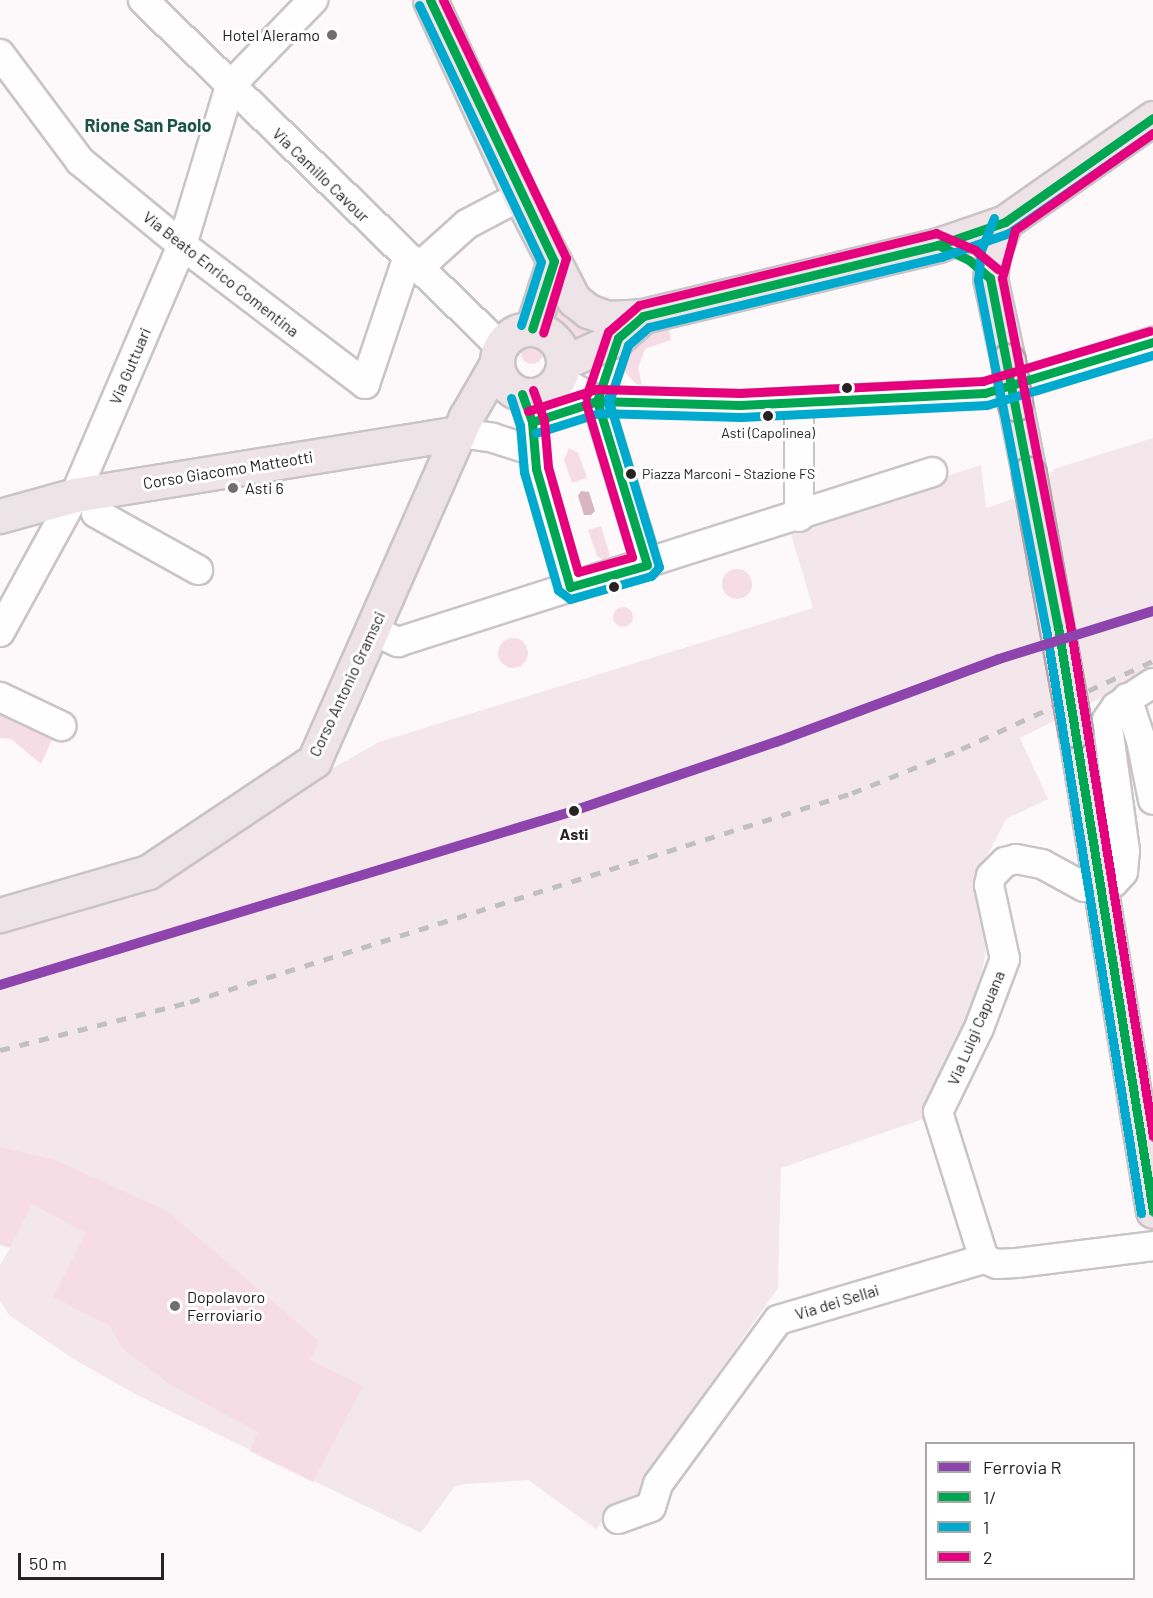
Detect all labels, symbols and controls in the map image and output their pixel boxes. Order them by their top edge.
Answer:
place label: Hotel Aleramo [222,25,320,45]
marker: Hotel Aleramo [325,28,339,42]
district label: Rione San Paolo [84,114,212,136]
street label: Via Camillo Cavour [269,124,373,226]
street label: Via Beato Enrico Comentina [139,207,303,341]
street label: Via Guttuari [105,325,155,407]
unlabelled marker [841,382,853,394]
marker: Asti (Capolinea) [762,410,774,422]
place label: Asti (Capolinea) [721,425,815,441]
street label: Corso Giacomo Matteotti [142,447,314,493]
place label: Piazza Marconi – Stazione FS [642,466,815,482]
marker: Piazza Marconi – Stazione FS [625,468,637,480]
place label: Asti 6 [245,478,284,498]
marker: Asti 6 [226,481,240,495]
unlabelled marker [608,581,620,593]
street label: Corso Antonio Gramsci [305,608,389,760]
marker: Asti [563,800,585,822]
place label: Asti [560,824,588,844]
street label: Via Luigi Capuana [943,968,1009,1088]
street label: Via dei Sellai [793,1280,881,1324]
place label: Dopolavoro Ferroviario [187,1287,265,1325]
marker: Dopolavoro Ferroviario [168,1299,182,1313]
legend [925,1442,1135,1580]
text: Ferrovia R [983,1456,1062,1478]
text: 1/ [983,1486,997,1508]
text: 1 [983,1516,989,1538]
scale bar [21,1541,166,1579]
text: 2 [983,1546,993,1568]
text: 50 m [29,1552,67,1574]

